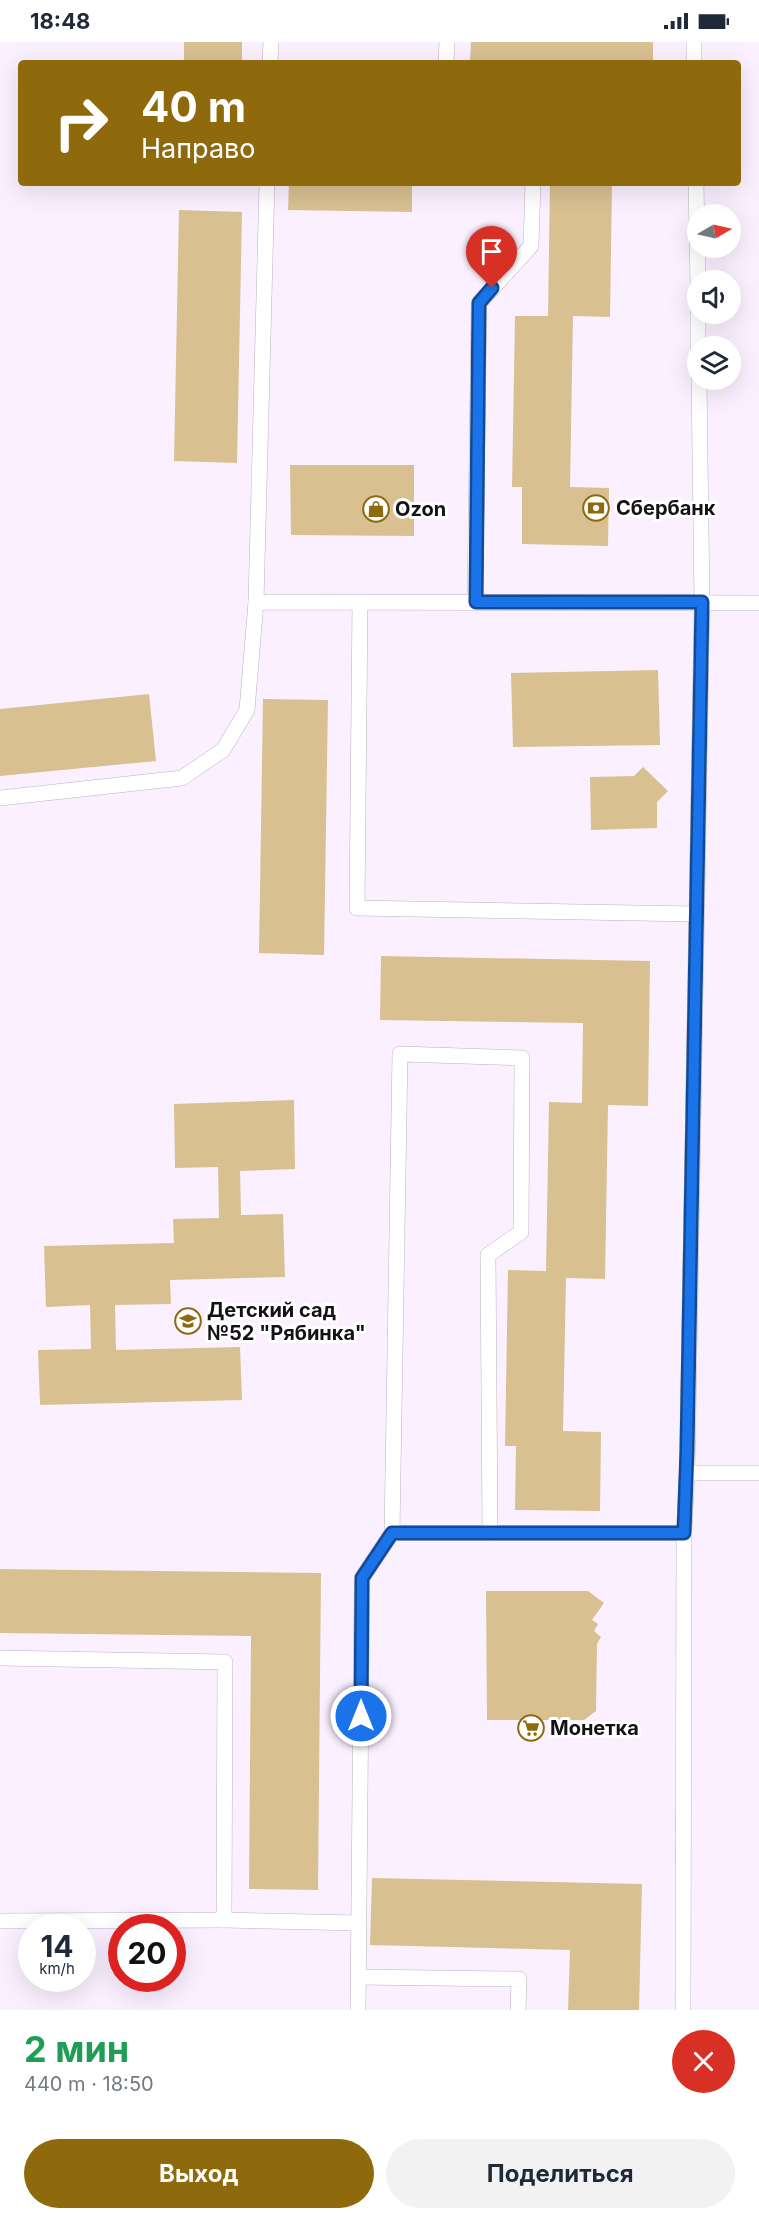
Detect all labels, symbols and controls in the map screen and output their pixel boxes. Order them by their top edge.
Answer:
text: 18:48 [30,8,90,34]
text: 40 m [141,81,246,132]
icon: right [42,84,120,162]
text: Направо [141,132,256,165]
north arrow [687,204,741,258]
map controls [687,204,741,390]
pin [466,226,517,288]
icon: arrive [475,235,508,268]
button: sound [687,270,741,324]
button: layers [687,336,741,390]
bank icon: Сбербанк [581,493,611,523]
shop icon: Ozon [361,494,391,524]
place label: Сбербанк [616,496,716,520]
place label: Ozon [395,497,446,521]
place label: Детский сад №52 "Рябинка" [207,1298,366,1345]
school or university icon: Детский сад №52 "Рябинка" [173,1306,203,1336]
position arrow [329,1684,393,1748]
supermarket icon: Монетка [516,1713,546,1743]
place label: Монетка [550,1716,639,1740]
speed limit sign: 20 [108,1914,186,1992]
text: 14 [40,1928,74,1964]
text: km/h [39,1959,75,1978]
text: 2 мин [24,2027,129,2071]
button: close [672,2030,735,2093]
text: 440 m · 18:50 [24,2072,154,2096]
button: Выход [24,2139,374,2208]
button: Поделиться [386,2139,735,2208]

